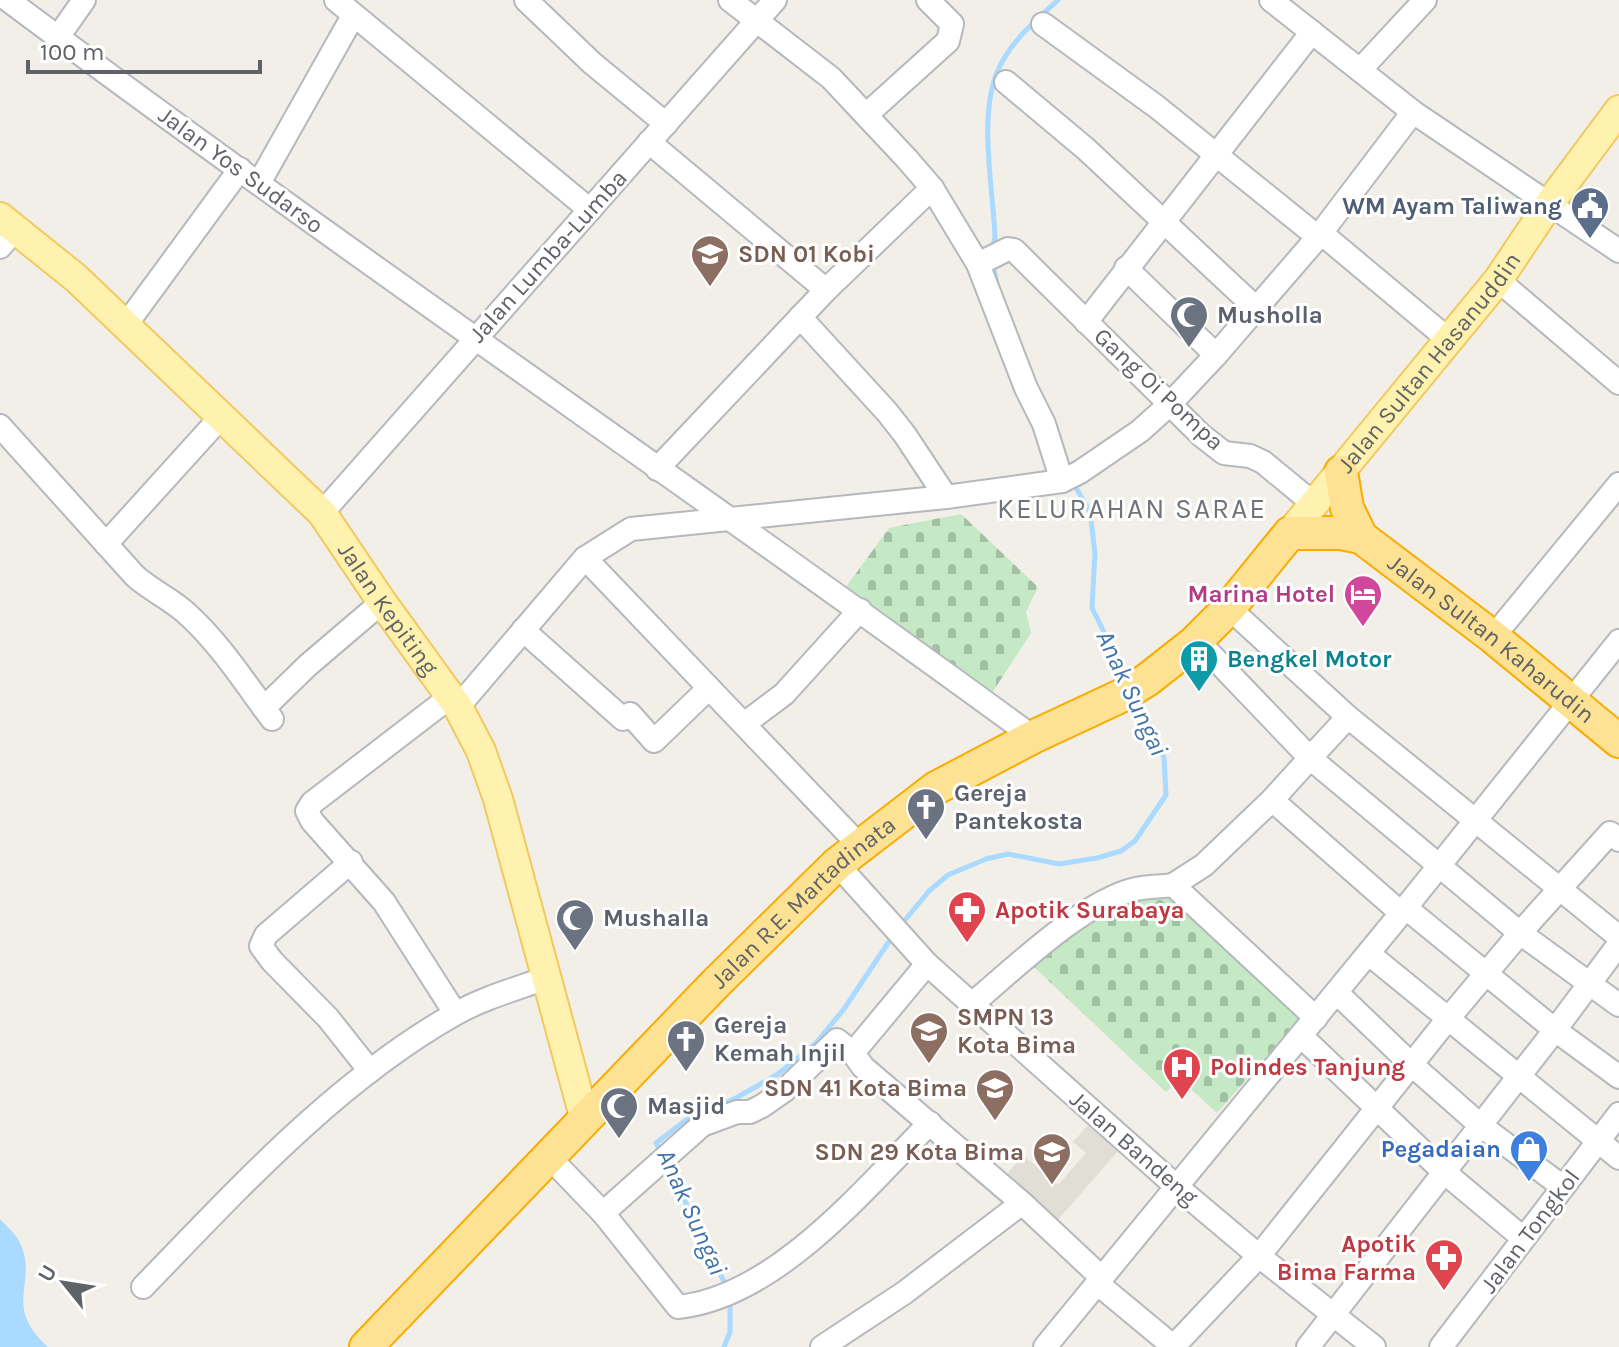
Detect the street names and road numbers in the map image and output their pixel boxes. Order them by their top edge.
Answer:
street label: Jalan Yos Sudarso [153,101,329,239]
street label: Jalan Lumba-Lumba [463,164,633,348]
street label: Jalan Sultan Hasanuddin [1331,247,1526,478]
street label: Gang Oi Pompa [1088,322,1230,456]
street label: Jalan Kepiting [332,537,444,681]
street label: Jalan Sultan Kaharudin [1382,548,1600,729]
street label: Jalan R.E. Martadinata [705,810,901,994]
street label: Jalan Bandeng [1064,1085,1204,1211]
street label: Jalan Tongkol [1474,1164,1586,1298]

